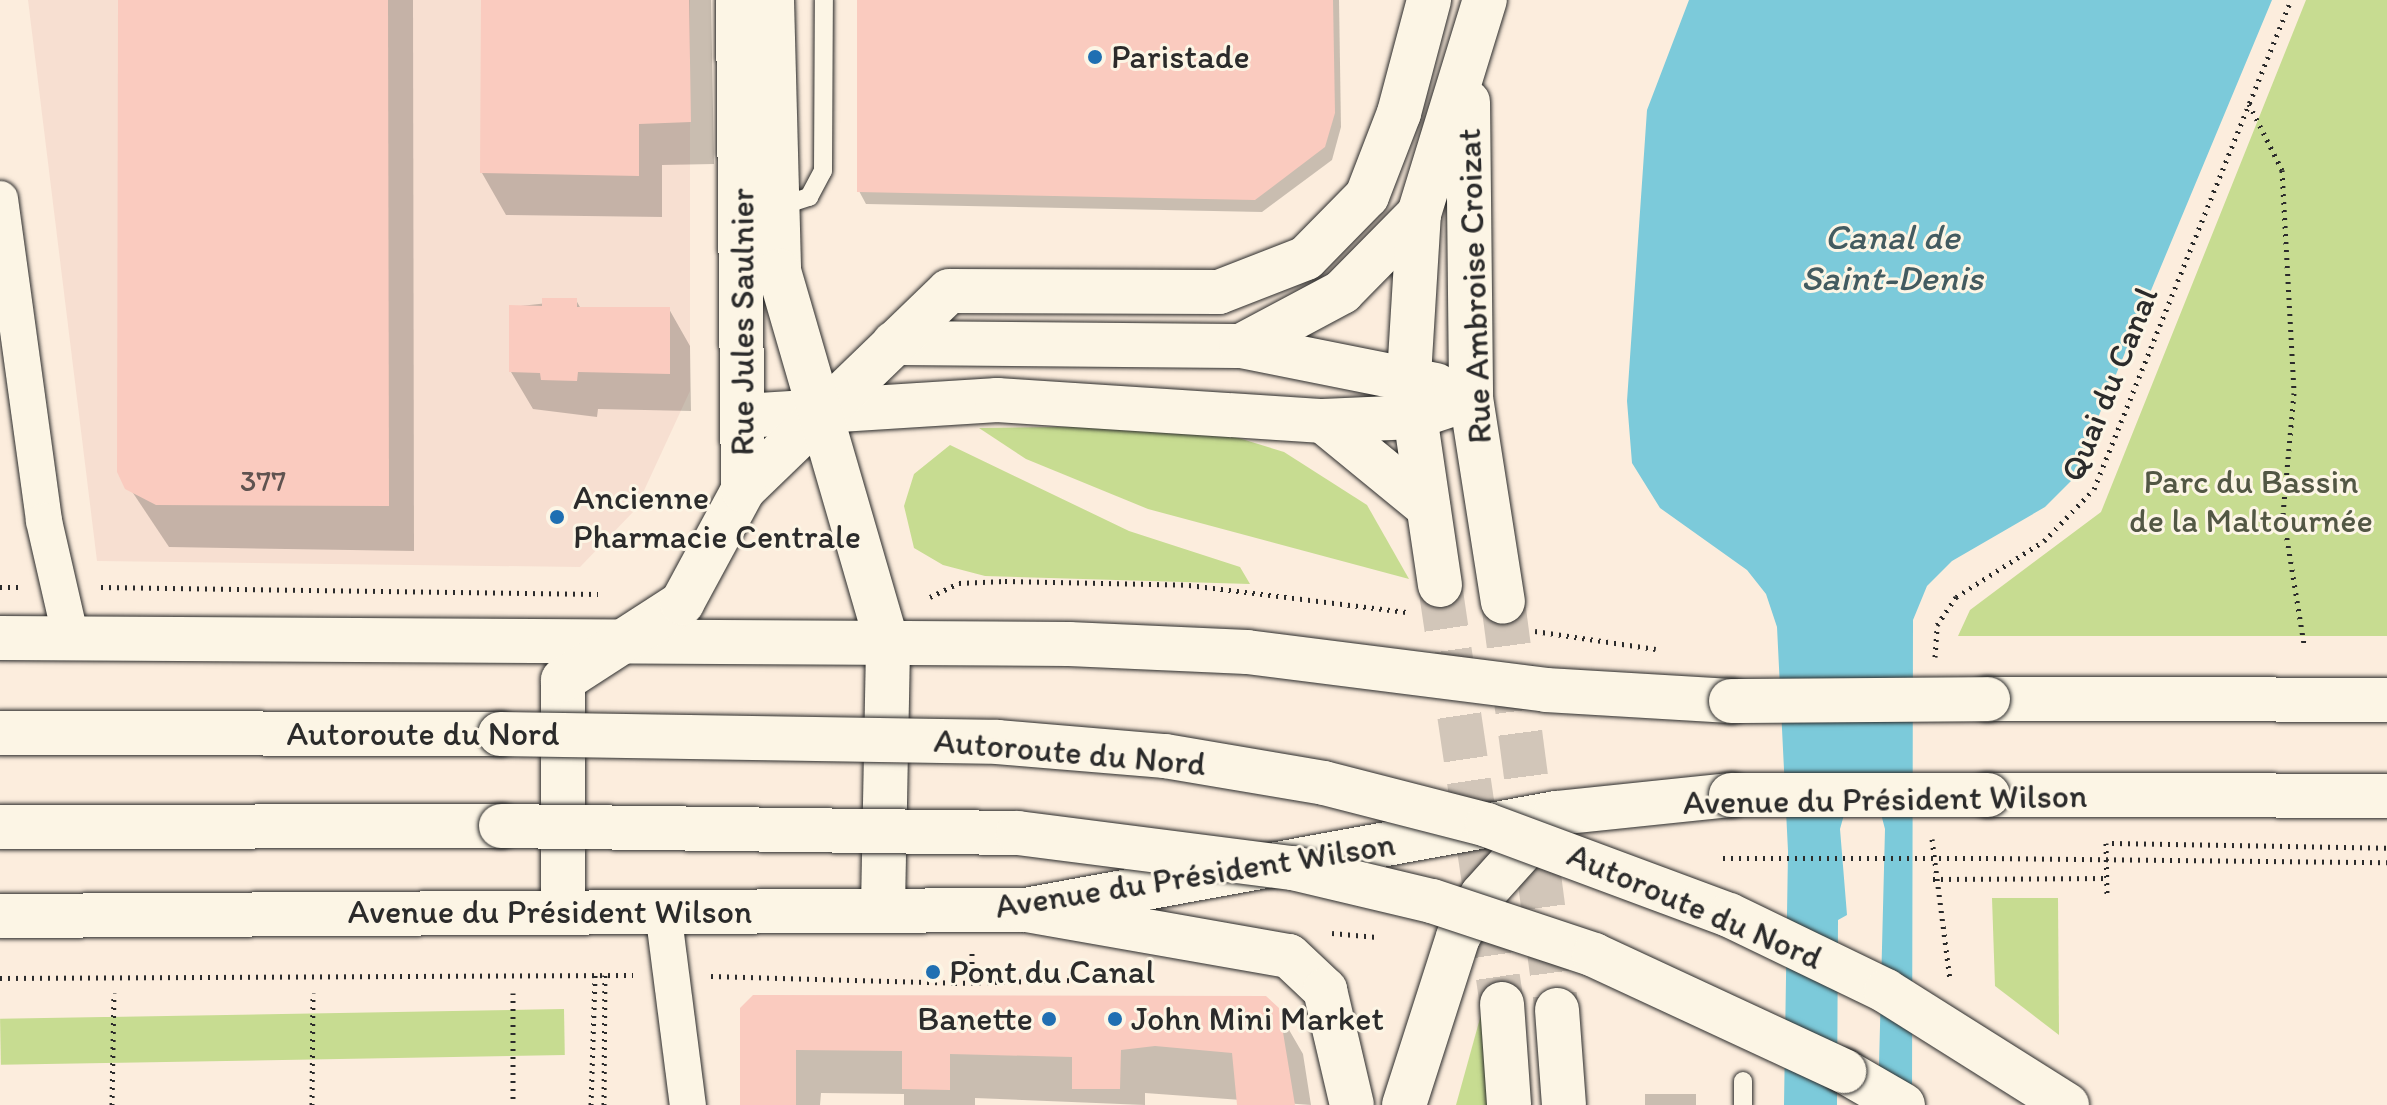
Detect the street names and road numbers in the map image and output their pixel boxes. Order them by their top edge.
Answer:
street label: Rue Ambroise Croizat [1448,127,1500,445]
street label: Rue Jules Saulnier [722,188,762,456]
street label: Quai du Canal [2051,280,2167,488]
street label: Autoroute du Nord [286,714,560,754]
street label: Autoroute du Nord [932,720,1208,784]
street label: Avenue du Président Wilson [1682,775,2088,823]
street label: Avenue du Président Wilson [992,823,1398,927]
street label: Autoroute du Nord [1561,834,1829,978]
street label: Avenue du Président Wilson [347,892,753,932]

